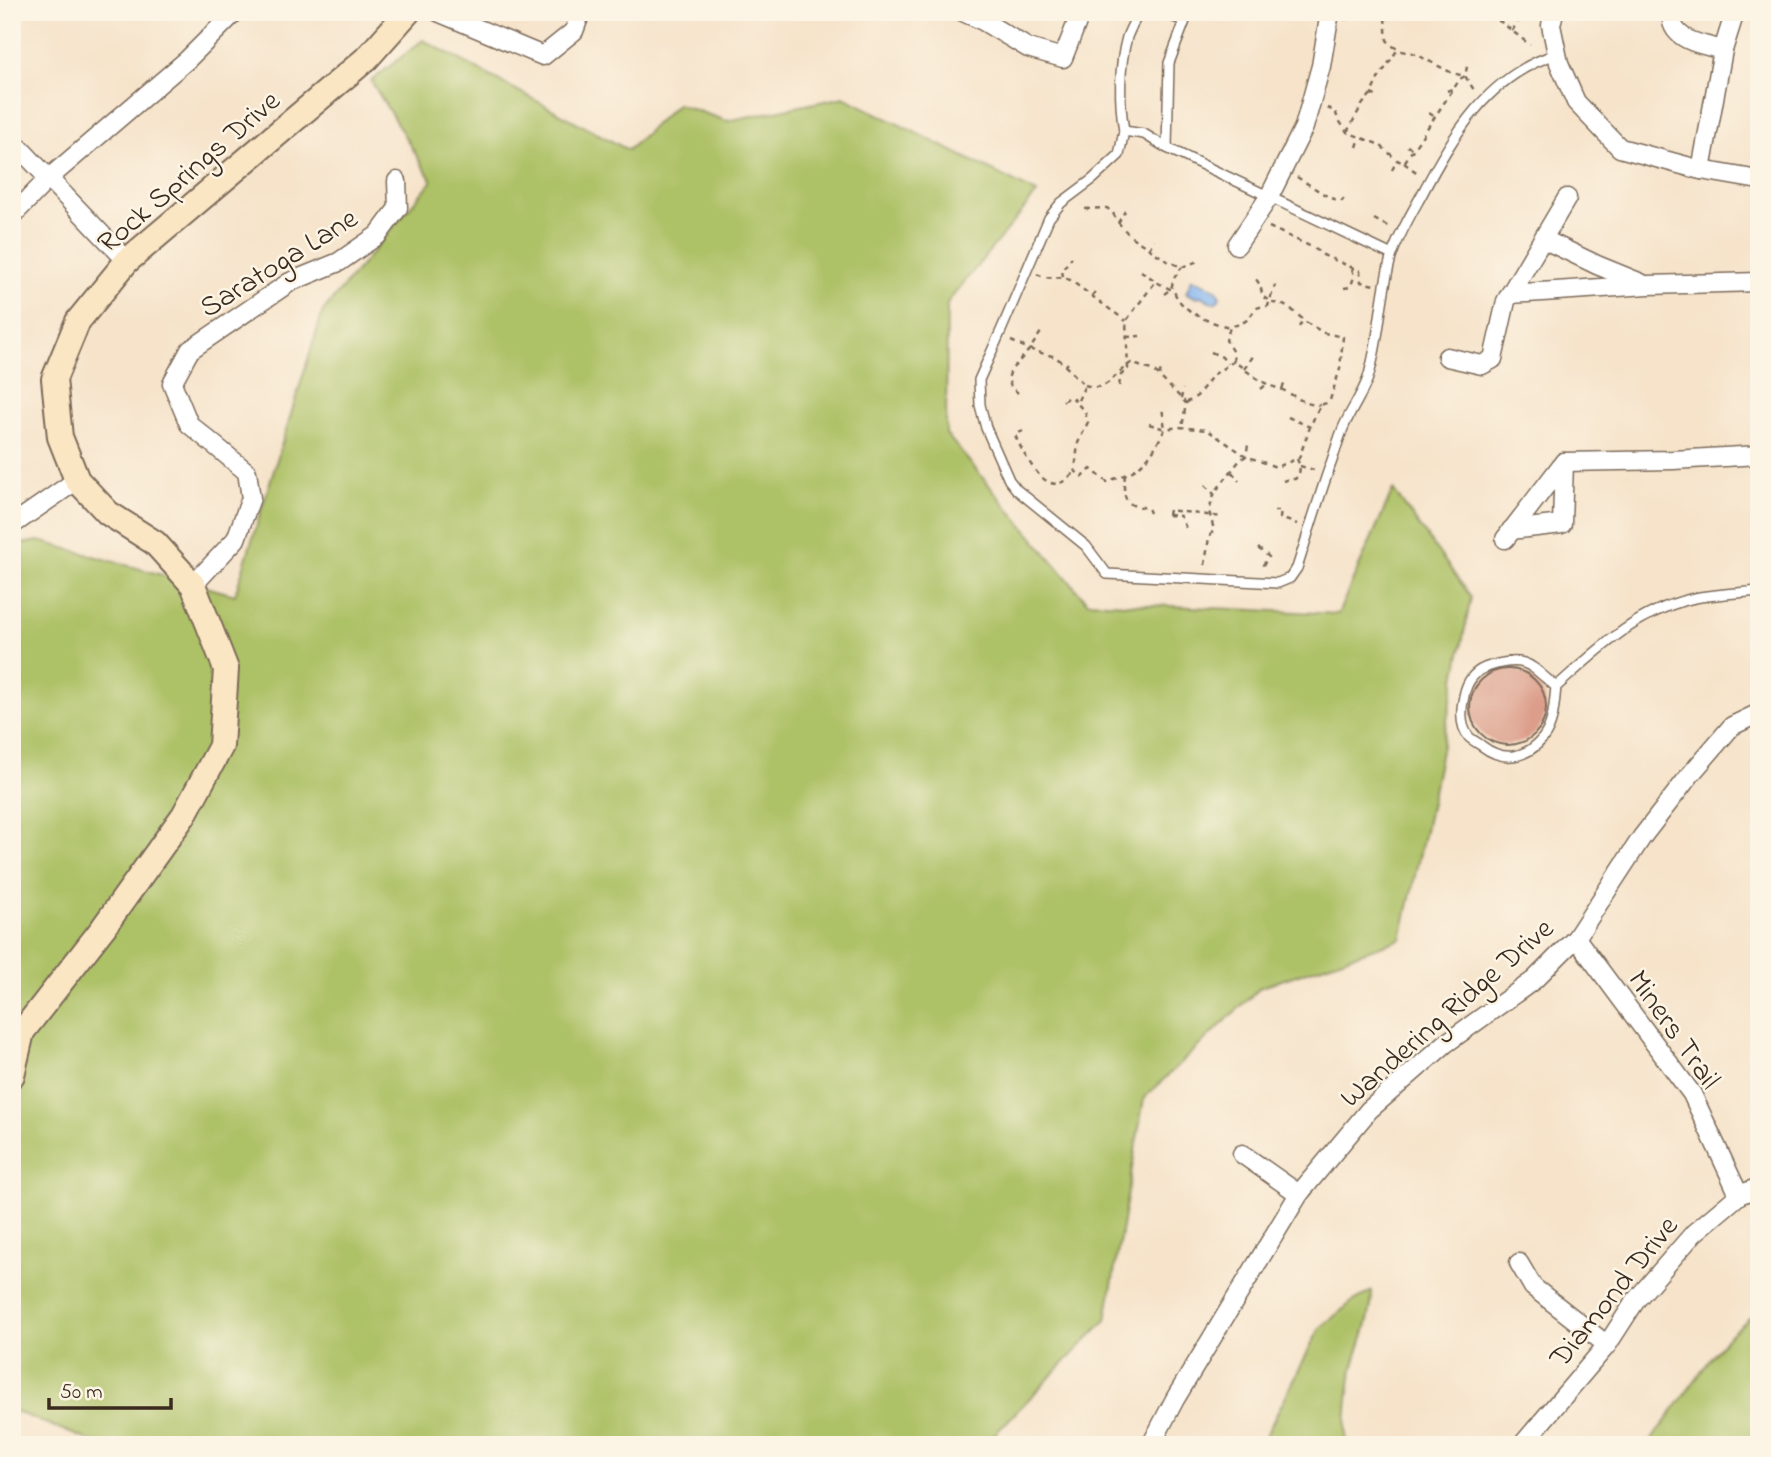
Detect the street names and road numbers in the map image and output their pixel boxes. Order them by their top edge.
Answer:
street label: Rock Springs Drive [89,81,292,265]
street label: Saratoga Lane [192,198,368,331]
street label: Wandering Ridge Drive [1331,908,1565,1120]
street label: Miners Trail [1615,962,1730,1099]
street label: Diamond Drive [1540,1207,1691,1379]

